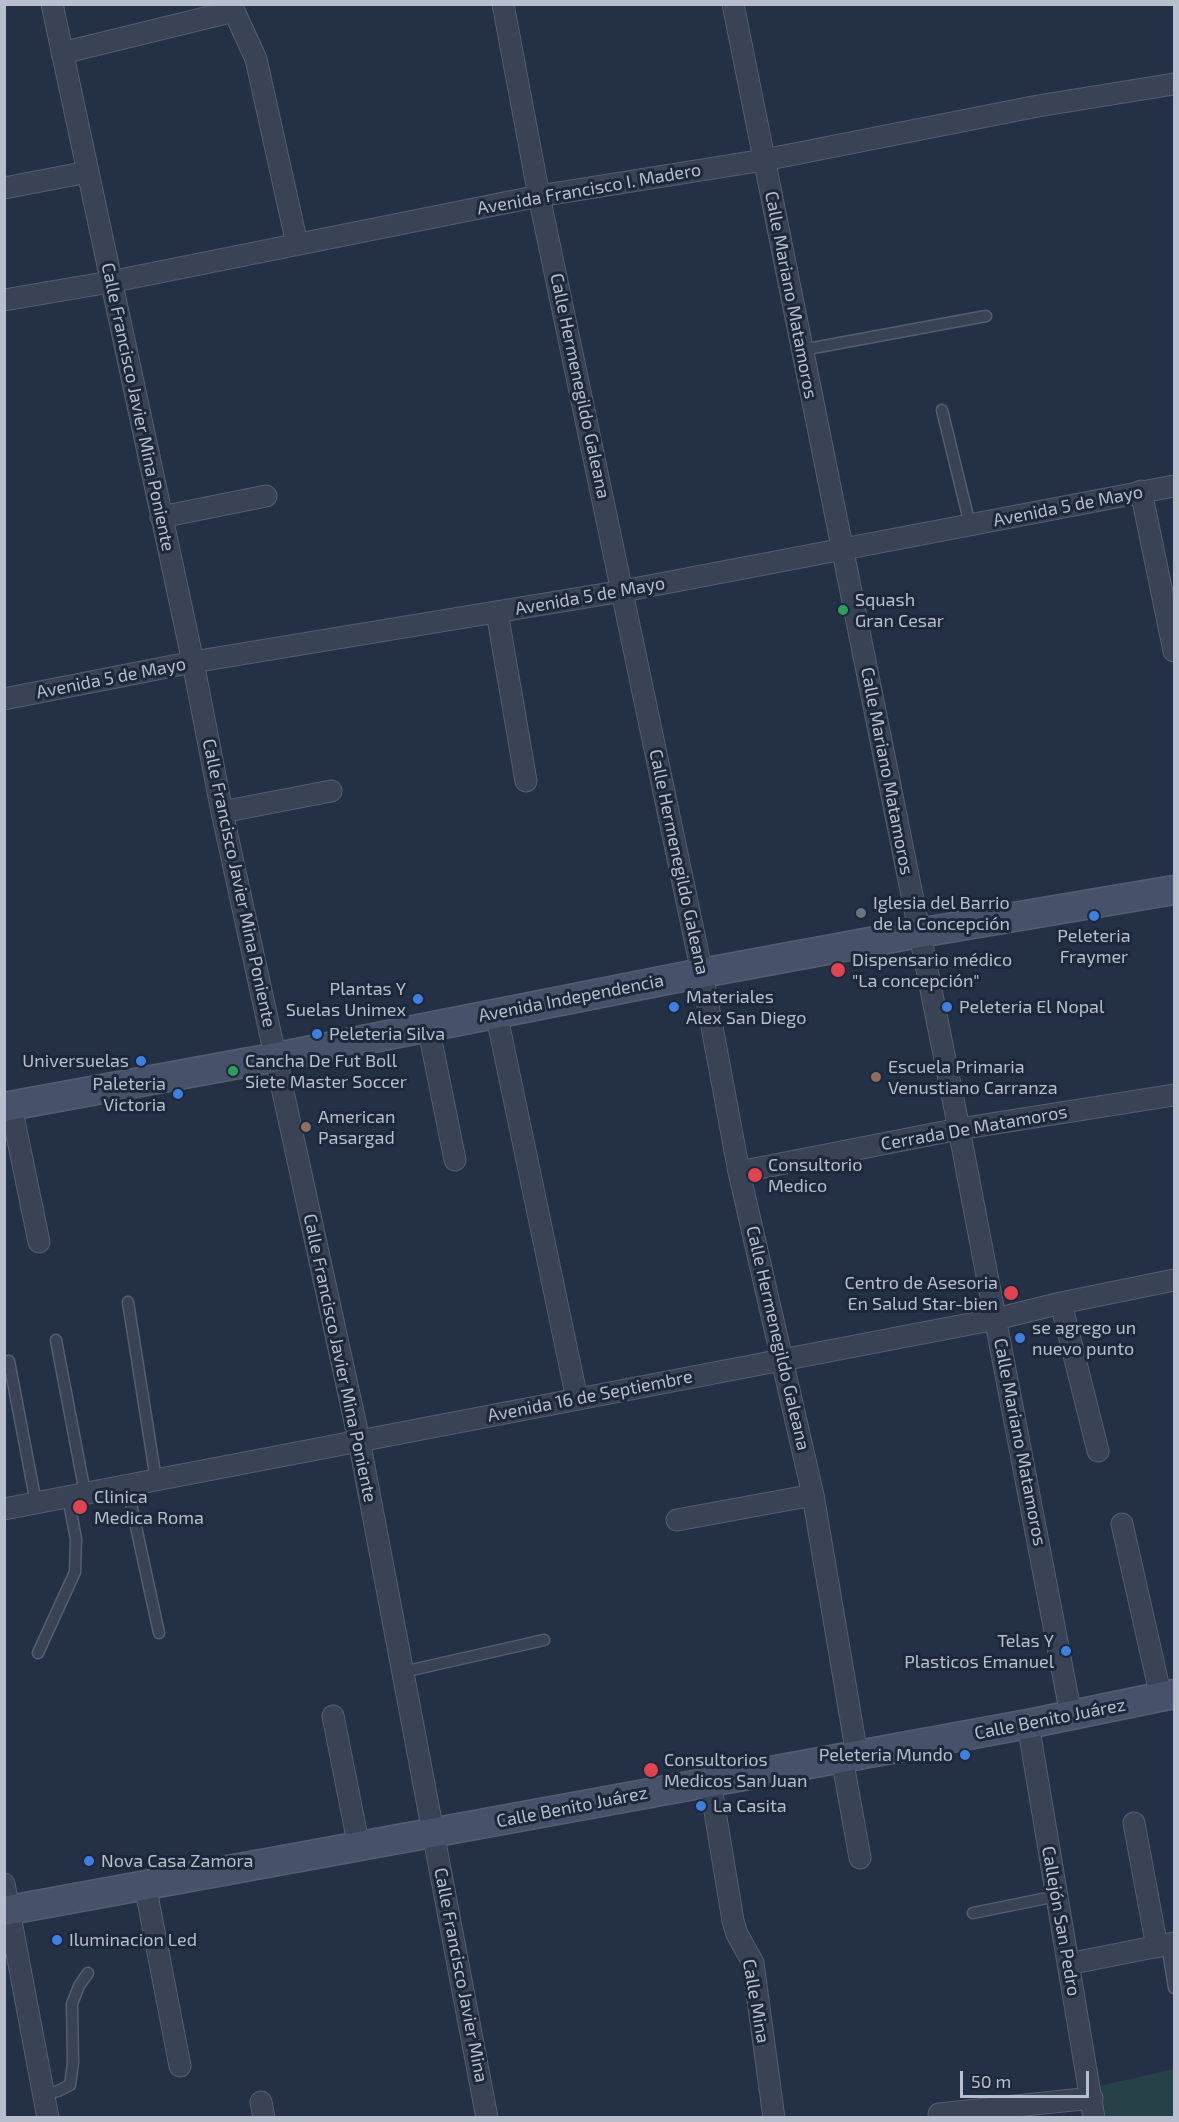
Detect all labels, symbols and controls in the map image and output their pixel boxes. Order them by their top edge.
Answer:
street label: Avenida Francisco I. Madero [475,159,703,219]
street label: Calle Mariano Matamoros [760,189,822,401]
street label: Calle Francisco Javier Mina Poniente [97,261,179,553]
street label: Calle Hermenegildo Galeana [546,271,614,501]
street label: Avenida 5 de Mayo [991,481,1145,531]
street label: Avenida 5 de Mayo [513,572,667,620]
place label: Squash Gran Cesar [855,589,944,632]
marker: Squash Gran Cesar [836,603,850,617]
street label: Avenida 5 de Mayo [34,653,188,703]
street label: Calle Mariano Matamoros [856,665,918,877]
street label: Calle Francisco Javier Mina Poniente [198,737,280,1029]
street label: Calle Hermenegildo Galeana [645,747,713,977]
place label: Iglesia del Barrio de la Concepción [873,892,1010,934]
marker: Iglesia del Barrio de la Concepción [854,906,868,920]
marker: Peleteria Fraymer [1087,909,1101,923]
place label: Peleteria Fraymer [1057,925,1131,968]
place label: Dispensario médico "La concepción" [852,949,1012,992]
marker: Dispensario médico "La concepción" [829,961,847,979]
street label: Avenida Independencia [476,969,666,1027]
place label: Plantas Y Suelas Unimex [286,978,406,1020]
place label: Materiales Alex San Diego [686,986,806,1028]
marker: Plantas Y Suelas Unimex [411,992,425,1006]
place label: Peleteria El Nopal [959,996,1104,1018]
marker: Materiales Alex San Diego [667,1000,681,1014]
marker: Peleteria El Nopal [940,1000,954,1014]
place label: Peleteria Silva [329,1023,445,1045]
marker: Peleteria Silva [310,1027,324,1041]
place label: Universuelas [22,1050,129,1072]
place label: Cancha De Fut Boll Siete Master Soccer [245,1050,407,1092]
marker: Universuelas [134,1054,148,1068]
place label: Escuela Primaria Venustiano Carranza [888,1056,1058,1098]
marker: Cancha De Fut Boll Siete Master Soccer [226,1064,240,1078]
marker: Escuela Primaria Venustiano Carranza [869,1070,883,1084]
place label: Paleteria Victoria [92,1073,166,1116]
marker: Paleteria Victoria [171,1087,185,1101]
street label: Cerrada De Matamoros [879,1101,1069,1155]
place label: American Pasargad [318,1106,395,1148]
marker: American Pasargad [299,1120,313,1134]
place label: Consultorio Medico [768,1154,863,1196]
marker: Consultorio Medico [746,1166,764,1184]
street label: Calle Francisco Javier Mina Poniente [299,1212,381,1504]
street label: Calle Hermenegildo Galeana [742,1224,814,1452]
place label: Centro de Asesoria En Salud Star-bien [845,1272,998,1314]
marker: Centro de Asesoria En Salud Star-bien [1002,1284,1020,1302]
place label: se agrego un nuevo punto [1032,1317,1136,1360]
marker: se agrego un nuevo punto [1013,1331,1027,1345]
street label: Calle Mariano Matamoros [989,1336,1051,1548]
street label: Avenida 16 de Septiembre [486,1366,694,1426]
place label: Clinica Medica Roma [94,1486,204,1528]
marker: Clinica Medica Roma [71,1498,89,1516]
place label: Telas Y Plasticos Emanuel [904,1630,1054,1672]
marker: Telas Y Plasticos Emanuel [1059,1644,1073,1658]
street label: Calle Benito Juárez [973,1694,1127,1744]
place label: Peleteria Mundo [819,1744,953,1766]
marker: Peleteria Mundo [958,1748,972,1762]
place label: Consultorios Medicos San Juan [664,1749,807,1792]
marker: Consultorios Medicos San Juan [642,1761,660,1779]
street label: Calle Benito Juárez [495,1782,649,1832]
place label: La Casita [713,1795,787,1817]
marker: La Casita [694,1799,708,1813]
street label: Callejón San Pedro [1037,1844,1085,1998]
place label: Nova Casa Zamora [101,1850,253,1872]
marker: Nova Casa Zamora [82,1854,96,1868]
street label: Calle Francisco Javier Mina [430,1866,492,2084]
place label: Iluminacion Led [69,1929,197,1951]
marker: Iluminacion Led [50,1933,64,1947]
street label: Calle Mina [738,1957,774,2045]
scale bar [963,2059,1092,2097]
text: 50 m [971,2070,1011,2092]

